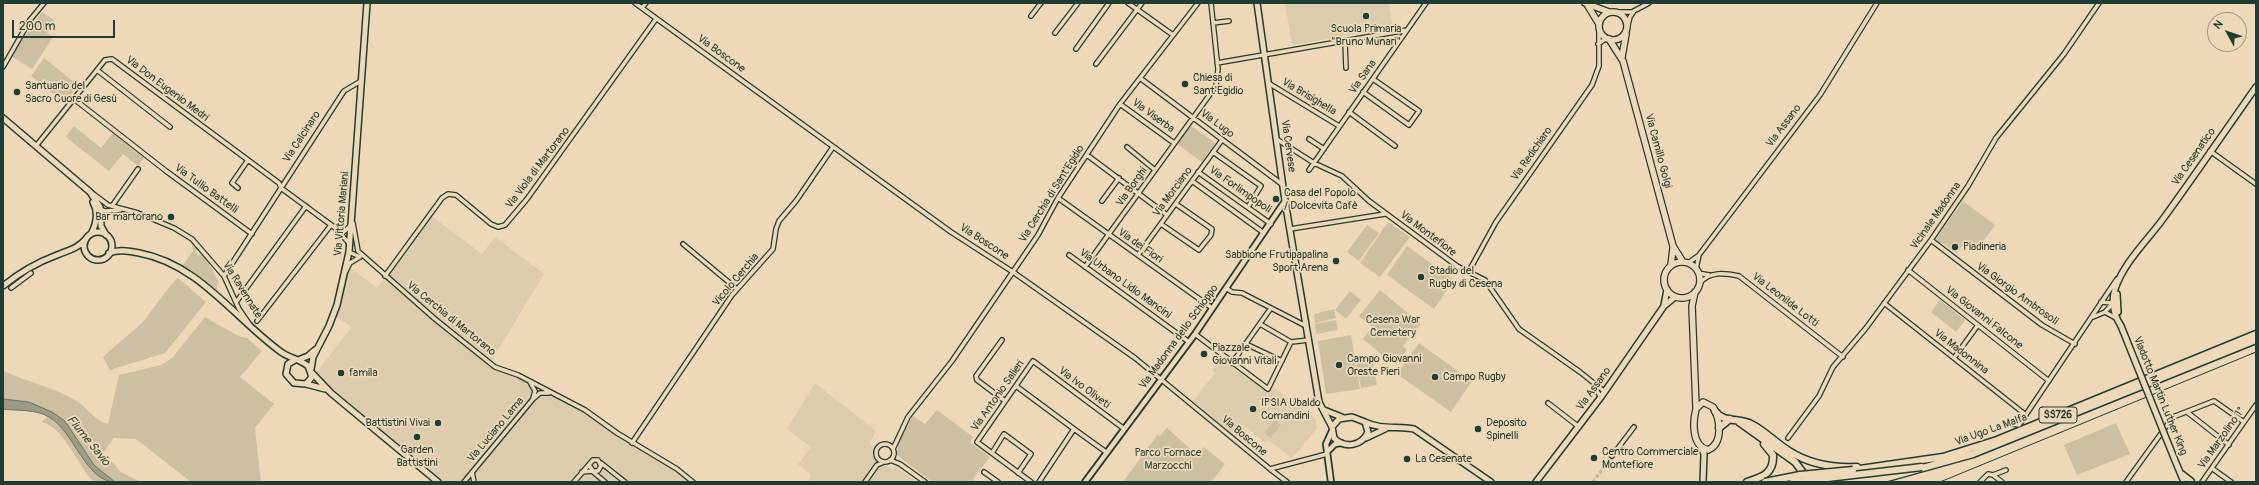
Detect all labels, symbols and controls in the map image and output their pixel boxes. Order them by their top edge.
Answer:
marker: Scuola Primaria "Bruno Munari" [1361,11,1371,21]
scale bar [14,12,117,38]
north arrow [2207,12,2247,52]
text: N [2211,18,2226,32]
text: 200 m [19,19,55,34]
place label: Scuola Primaria "Bruno Munari" [1331,22,1401,48]
street label: Via Boscone [694,32,748,76]
street label: Via Don Eugenio Medri [123,54,211,124]
street label: Via Sana [1347,57,1379,97]
place label: Chiesa di Sant'Egidio [1193,71,1243,97]
street label: Via Brisighella [1279,75,1339,119]
place label: Santuario del Sacro Cuore di Gesù [25,79,117,105]
marker: Chiesa di Sant'Egidio [1180,79,1190,89]
marker: Santuario del Sacro Cuore di Gesù [12,87,22,97]
street label: Via Viserba [1129,96,1177,136]
street label: Via Assano [1764,102,1804,150]
street label: Via Lugo [1197,107,1237,141]
street label: Via Calcinaro [280,109,324,165]
street label: Via Camillo Golgi [1642,112,1674,190]
street label: Via Cervese [1278,119,1298,173]
street label: Via Viola di Martorano [503,125,573,211]
street label: Via Redichiaro [1509,125,1555,183]
street label: Via Cesenatico [2169,126,2219,188]
street label: Via Cerchia di Sant'Egidio [1017,143,1087,245]
street label: Via Tullio Battelli [172,162,240,216]
street label: Via Morciano [1150,164,1196,220]
street label: Via Forlimpopoli [1206,164,1274,216]
street label: Via Borghi [1114,165,1150,209]
street label: Via Vittoria Mariani [332,171,352,257]
street label: Vicinale Madonna [1908,180,1964,252]
place label: Casa del Popolo / Dolcevita Cafè [1284,186,1358,212]
marker: Casa del Popolo / Dolcevita Cafè [1271,194,1281,204]
street label: Via Montefiore [1397,209,1459,259]
place label: Bar martorano [95,210,163,224]
marker: Bar martorano [166,212,176,222]
street label: Via Boscone [957,221,1011,263]
street label: Via dei Fiori [1115,226,1165,266]
place label: Piadineria [1963,240,2006,254]
marker: Piadineria [1950,242,1960,252]
street label: Via Urbano Lidio Mancini [1076,246,1174,322]
place label: Sabbione Frutipapalina Sport Arena [1225,248,1328,274]
street label: Vicolo Cerchia [710,251,762,309]
marker: Sabbione Frutipapalina Sport Arena [1331,256,1341,266]
street label: Via Ravennate [219,259,265,321]
street label: Via Giorgio Ambrosoli [1973,260,2061,328]
place label: Stadio del Rugby di Cesena [1429,264,1502,290]
street label: Via Leonilde Lotti [1749,270,1821,330]
marker: Stadio del Rugby di Cesena [1416,272,1426,282]
street label: Via Cerchia di Martorano [404,279,498,359]
street label: Via Madonna dello Schioppo [1137,282,1221,392]
street label: Via Giovanni Falcone [1943,284,2025,352]
park label: Cesena War Cemetery [1366,313,1420,339]
street label: Via Madonnina [1931,327,1991,377]
street label: Viadotto Martin Luther King [2130,335,2190,457]
place label: Piazzale Giovanni Vitali [1212,341,1276,367]
marker: Piazzale Giovanni Vitali [1199,349,1209,359]
place label: Campo Giovanni Oreste Pieri [1347,352,1421,378]
street label: Via Antonio Salieri [969,358,1027,434]
marker: Campo Giovanni Oreste Pieri [1334,360,1344,370]
street label: Via Ivo Oliveti [1056,364,1112,412]
street label: Via Assano [1574,365,1614,413]
place label: famila [349,366,378,380]
marker: famila [336,368,346,378]
place label: Campo Rugby [1443,370,1506,384]
marker: Campo Rugby [1430,372,1440,382]
street label: Via Luciano Lama [465,395,527,465]
place label: IPSIA Ubaldo Comandini [1261,396,1321,422]
marker: IPSIA Ubaldo Comandini [1248,404,1258,414]
street label: Via Marzolino 1° [2196,404,2248,472]
road number: SS726 [2039,407,2077,423]
street label: Via Ugo La Malfa [1953,411,2029,449]
water label: Fiume Savio [63,413,113,469]
street label: Via Boscone [1218,413,1270,459]
place label: Battistini Vivai [365,416,430,430]
place label: Deposito Spinelli [1486,416,1527,442]
marker: Battistini Vivai [433,418,443,428]
marker: Deposito Spinelli [1473,424,1483,434]
marker: Garden Battistini [412,432,422,442]
place label: Garden Battistini [396,443,438,469]
place label: Centro Commerciale Montefiore [1602,445,1698,471]
park label: Parco Fornace Marzocchi [1135,446,1201,472]
place label: La Cesenate [1415,452,1472,466]
marker: Centro Commerciale Montefiore [1589,453,1599,463]
marker: La Cesenate [1402,454,1412,464]

